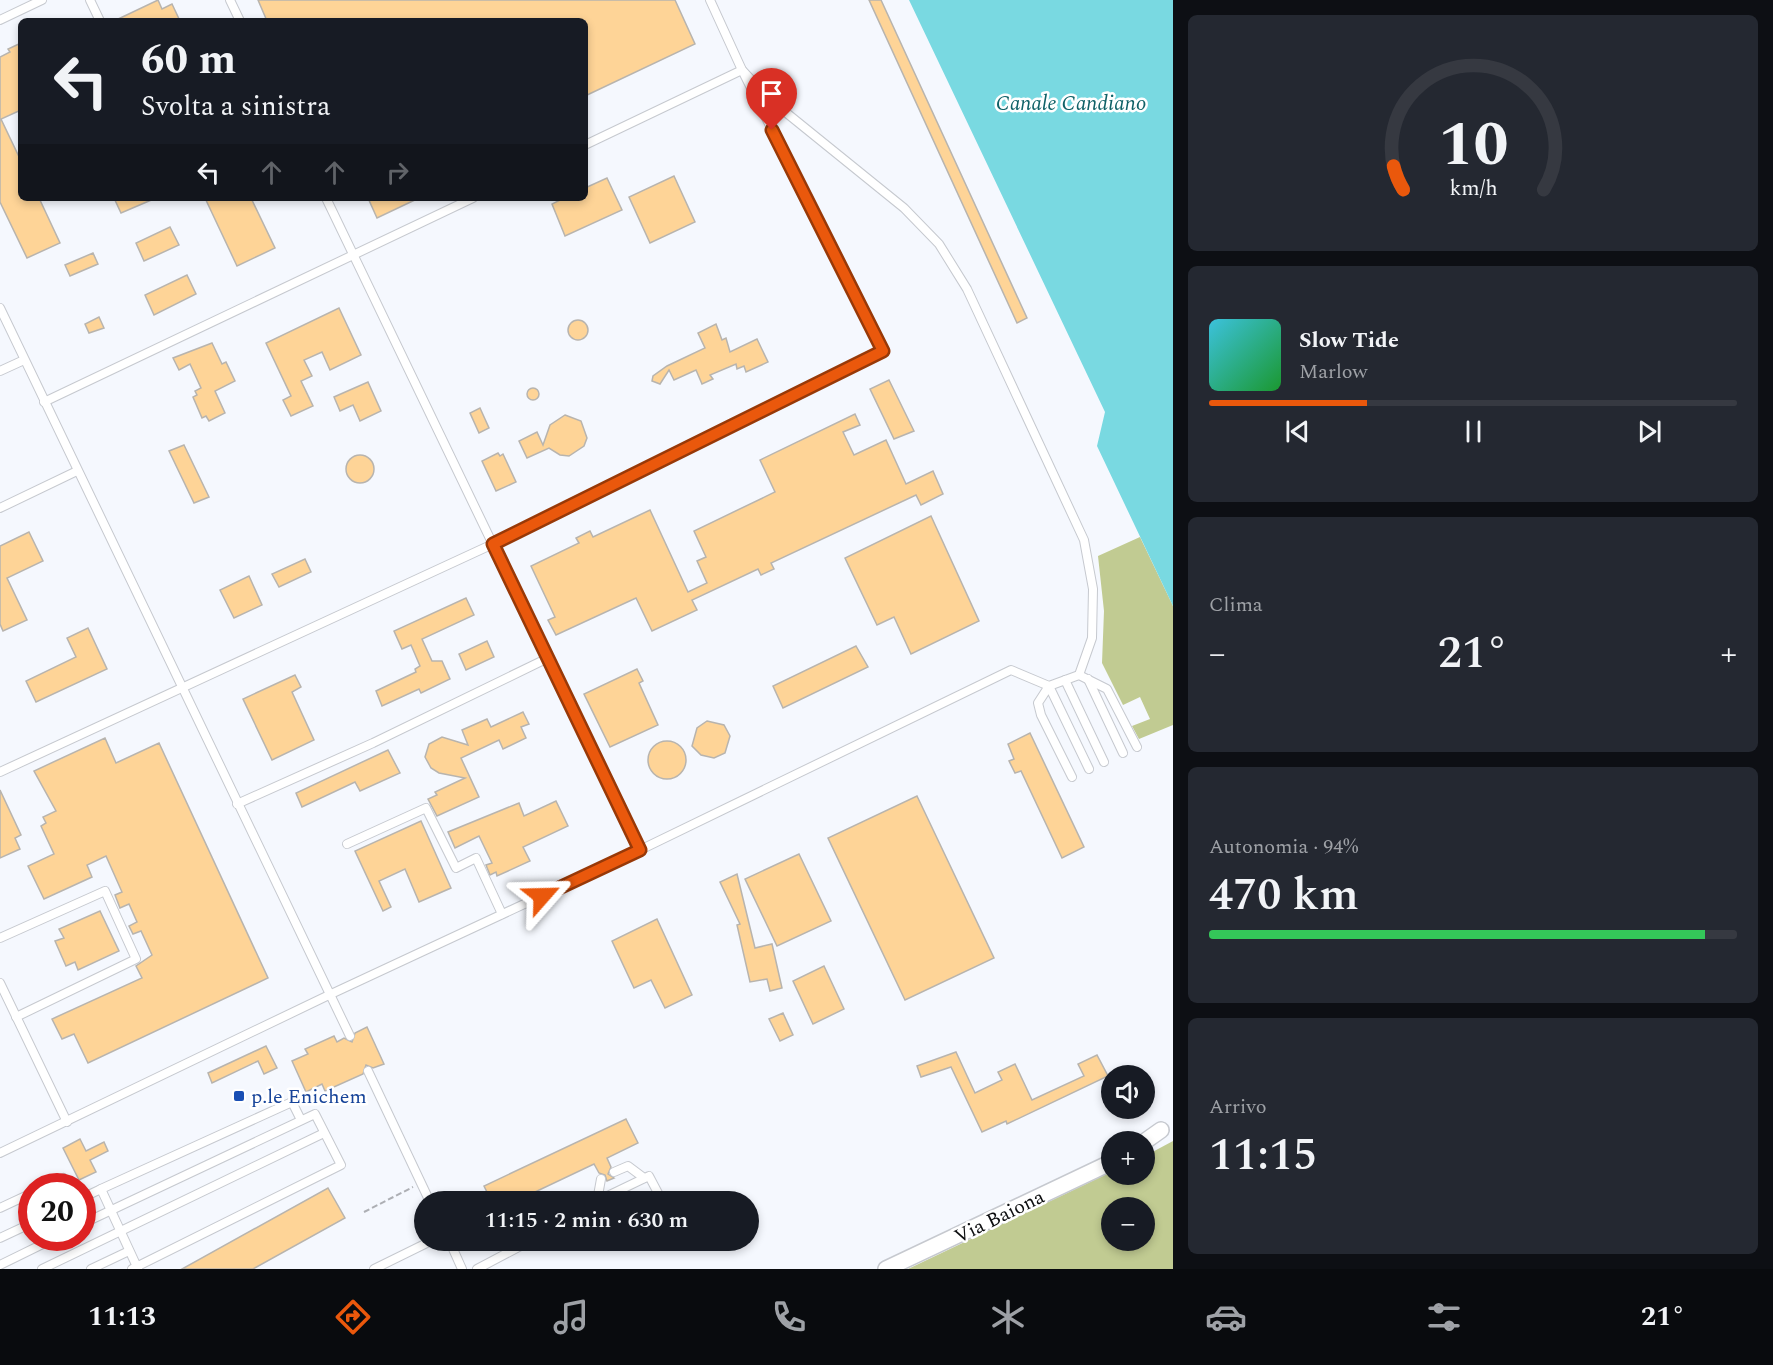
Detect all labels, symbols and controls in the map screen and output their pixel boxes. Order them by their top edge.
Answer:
text: 60 m [141,29,236,92]
icon: left [42,42,120,120]
pin [746,68,797,130]
icon: arrive [755,77,788,110]
text: Svolta a sinistra [141,86,330,128]
water label: Canale Candiano [996,88,1146,120]
text: 10 [1438,98,1508,193]
icon: left [192,156,225,189]
icon: ahead [255,156,288,189]
icon: ahead [318,156,351,189]
icon: right [381,156,414,189]
text: km/h [1449,172,1497,205]
text: Slow Tide [1299,324,1399,357]
text: Marlow [1299,357,1368,387]
icon: previous [1281,415,1314,448]
icon: pause [1457,415,1490,448]
icon: next [1633,415,1666,448]
text: Clima [1209,590,1263,620]
text: 21° [1438,619,1508,688]
text: − [1209,629,1226,679]
text: + [1721,629,1737,679]
text: Autonomia · 94% [1209,832,1358,862]
text: 470 km [1209,861,1359,930]
position arrow [510,864,574,928]
map controls [1101,1065,1155,1251]
button: sound [1101,1065,1155,1119]
place label: p.le Enichem [251,1082,367,1112]
marker: p.le Enichem [232,1089,246,1103]
text: Arrivo [1209,1092,1267,1122]
text: 11:15 [1209,1121,1317,1190]
button: + [1101,1131,1155,1185]
speed limit sign: 20 [18,1173,96,1251]
street label: Via Baiona [949,1182,1050,1252]
button: − [1101,1197,1155,1251]
text: 11:15 · 2 min · 630 m [485,1204,688,1237]
text: 11:13 [88,1296,156,1338]
icon: directions [332,1296,374,1338]
icon: music [550,1296,592,1338]
icon: phone [768,1296,810,1338]
icon: climate [987,1296,1029,1338]
icon: car [1205,1296,1247,1338]
icon: filters [1423,1296,1465,1338]
text: 21° [1641,1296,1685,1338]

